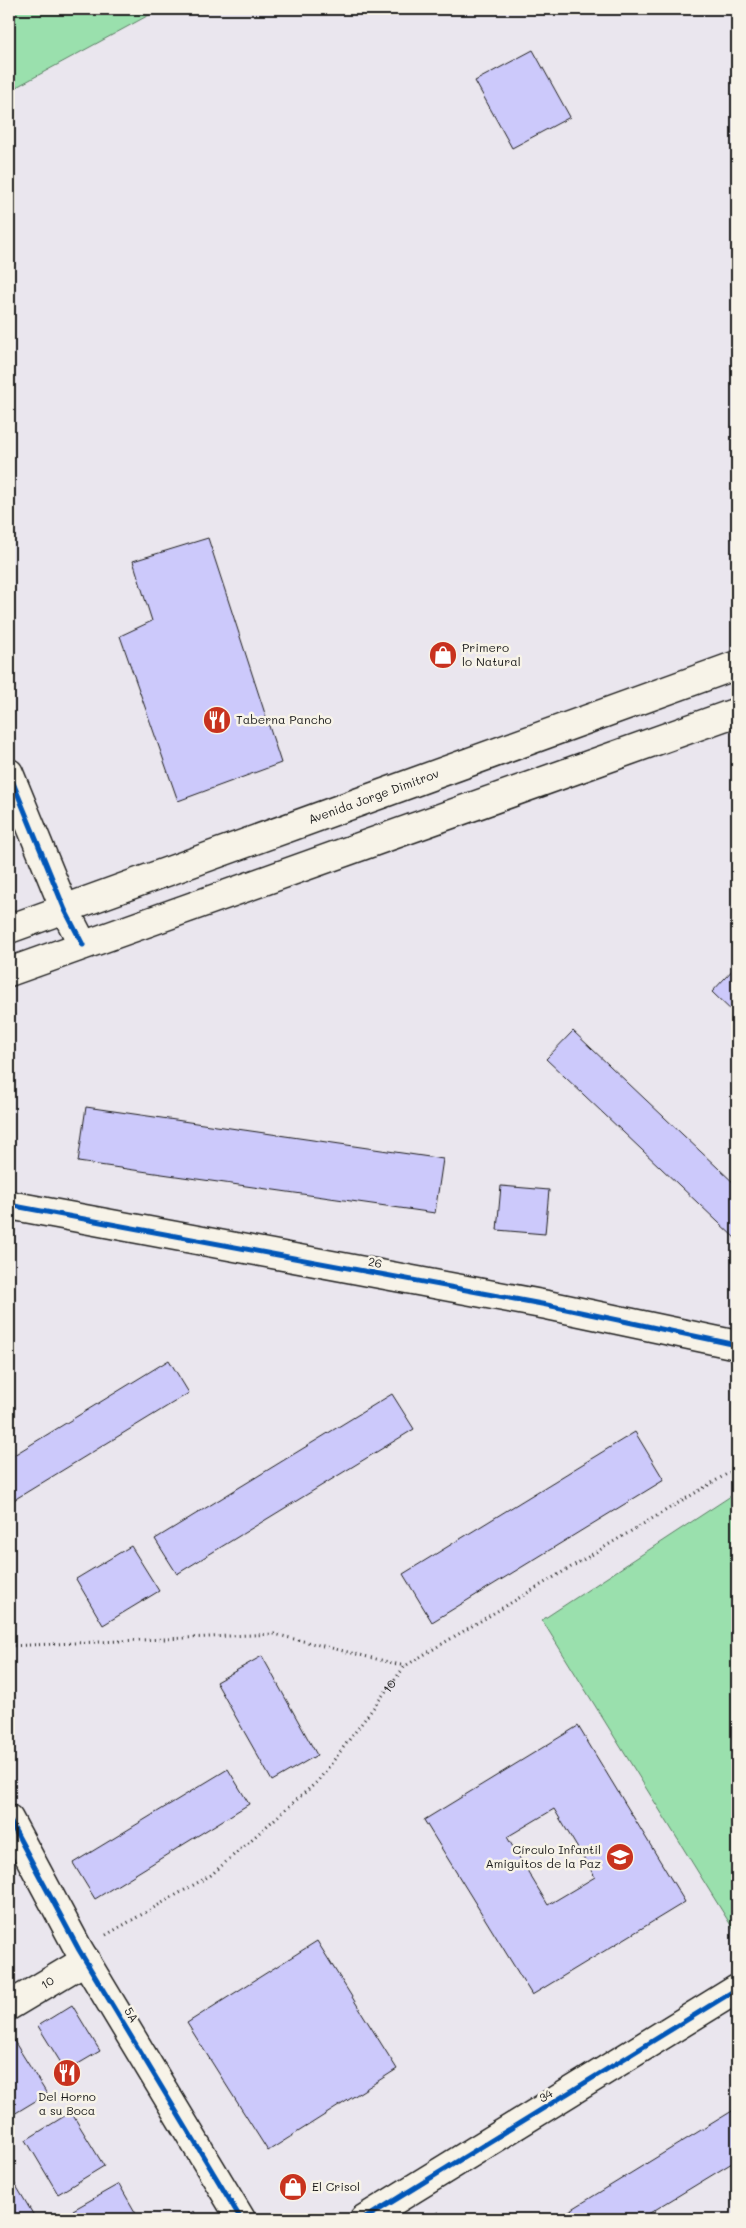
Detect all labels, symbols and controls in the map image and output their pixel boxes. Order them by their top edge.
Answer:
place label: Primero lo Natural [462,639,521,669]
shop icon: Primero lo Natural [428,640,458,670]
restaurant icon: Taberna Pancho [202,705,232,735]
place label: Taberna Pancho [236,711,332,727]
street label: Avenida Jorge Dimitrov [306,765,441,827]
street label: 26 [367,1253,384,1271]
street label: 10 [379,1675,399,1696]
place label: Círculo Infantil Amiguitos de la Paz [486,1841,601,1871]
school or university icon: Círculo Infantil Amiguitos de la Paz [605,1842,635,1872]
street label: 10 [38,1972,57,1992]
street label: 5A [121,2004,143,2025]
restaurant icon: Del Horno a su Boca [52,2058,82,2088]
street label: 34 [535,2085,556,2106]
place label: Del Horno a su Boca [38,2088,96,2118]
shop icon: El Crisol [278,2172,308,2202]
place label: El Crisol [312,2178,360,2194]

